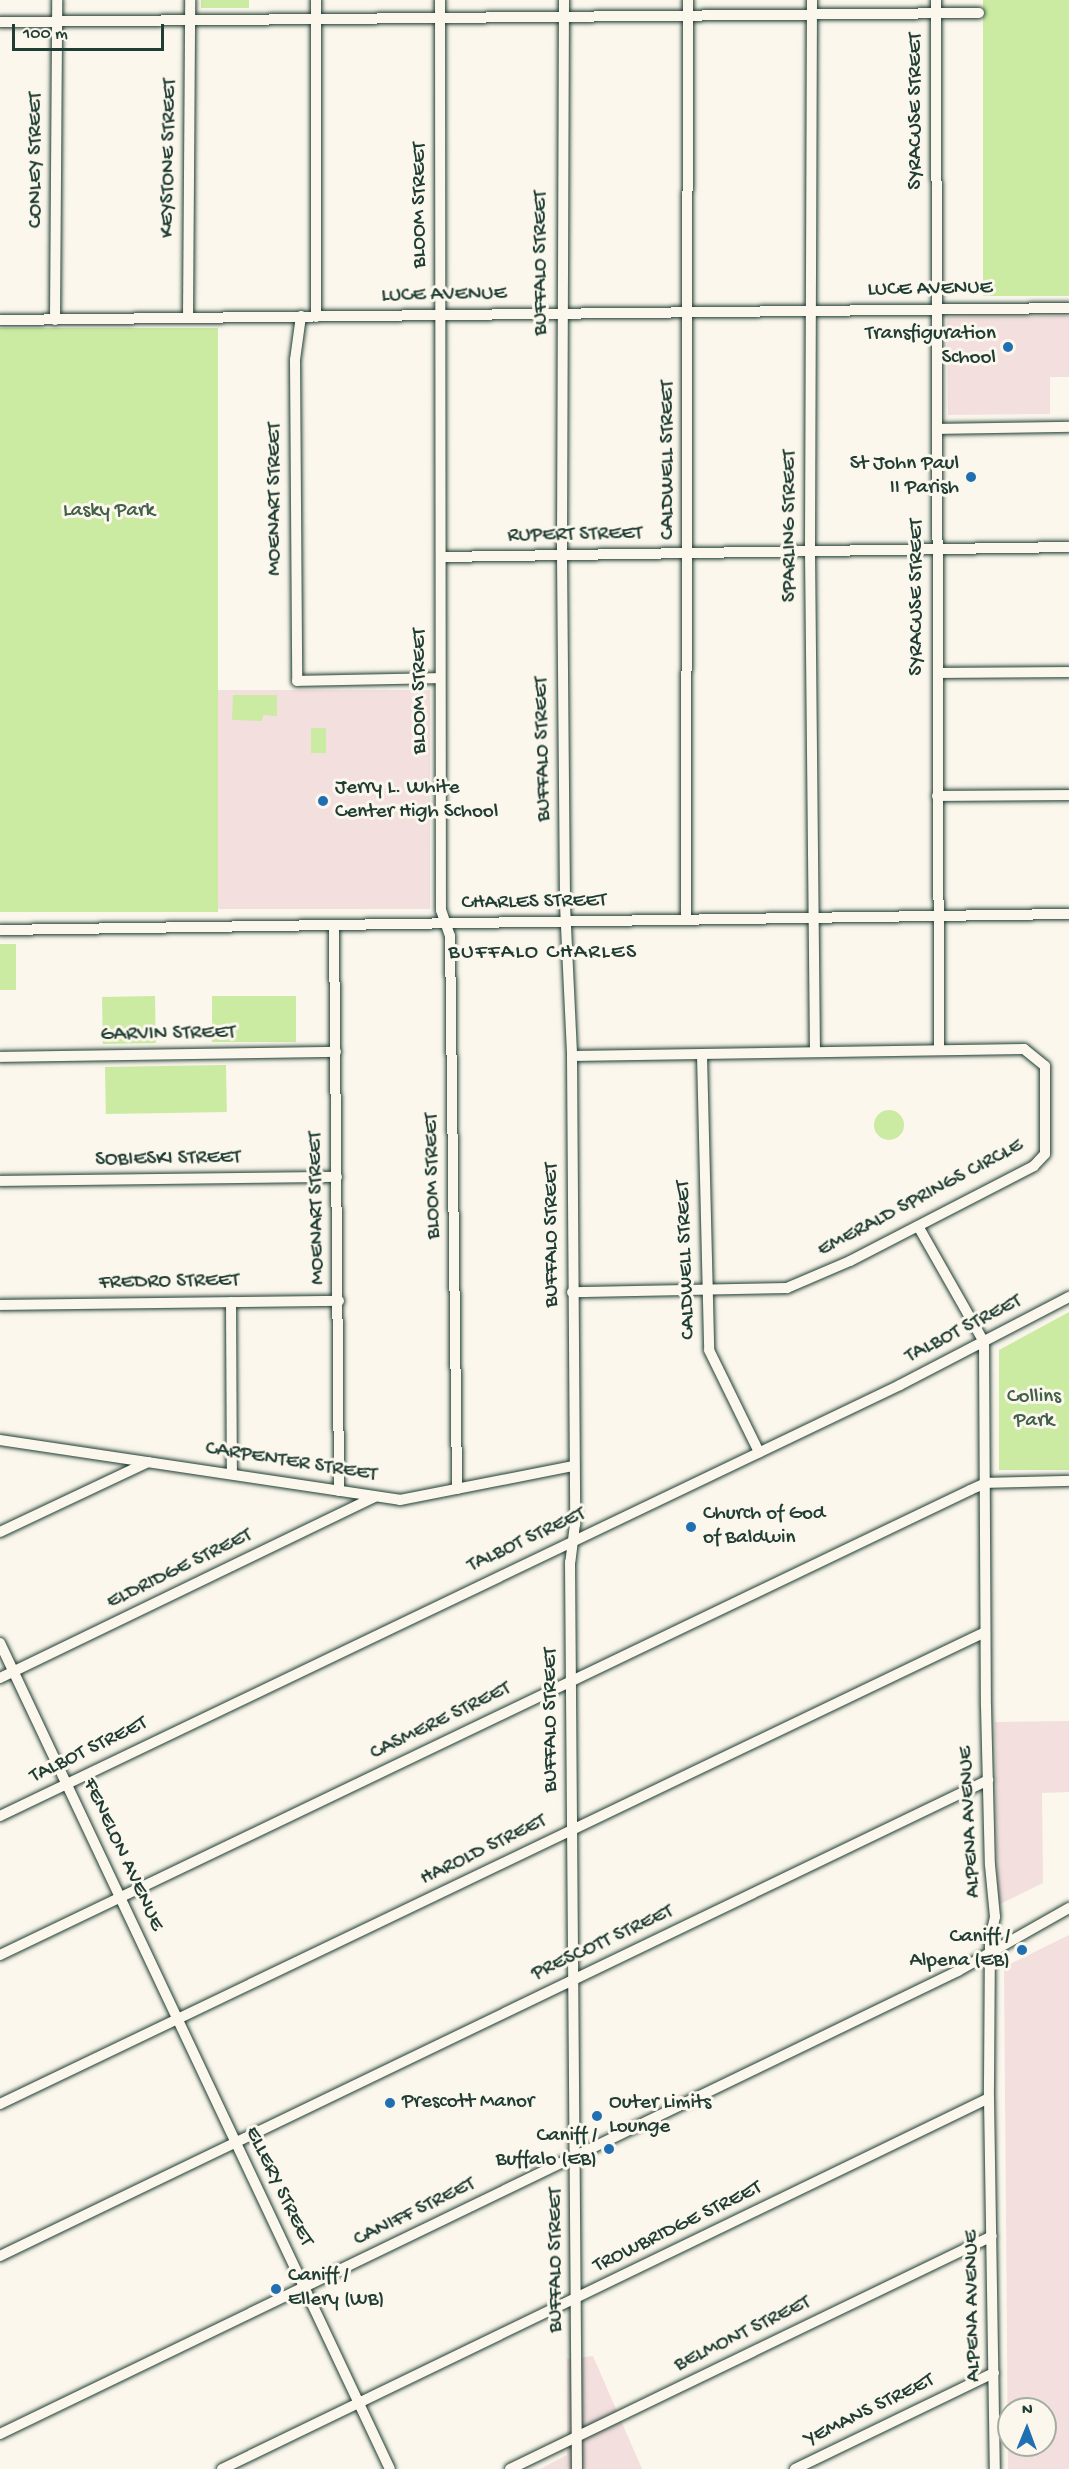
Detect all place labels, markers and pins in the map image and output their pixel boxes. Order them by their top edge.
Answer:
place label: Transfiguration School [865,322,996,372]
marker: Transfiguration School [1001,340,1015,354]
place label: St John Paul II Parish [850,452,959,502]
marker: St John Paul II Parish [964,470,978,484]
place label: Jerry L. White Center High School [335,776,498,826]
marker: Jerry L. White Center High School [316,794,330,808]
place label: Church of God of Baldwin [703,1502,825,1552]
marker: Church of God of Baldwin [684,1520,698,1534]
place label: Caniff / Alpena (EB) [909,1925,1010,1975]
marker: Caniff / Alpena (EB) [1015,1943,1029,1957]
place label: Prescott Manor [402,2090,534,2116]
place label: Outer Limits Lounge [609,2091,711,2141]
marker: Prescott Manor [383,2096,397,2110]
marker: Outer Limits Lounge [590,2109,604,2123]
place label: Caniff / Buffalo (EB) [496,2124,597,2174]
marker: Caniff / Buffalo (EB) [602,2142,616,2156]
place label: Caniff / Ellery (WB) [288,2264,384,2314]
marker: Caniff / Ellery (WB) [269,2282,283,2296]

